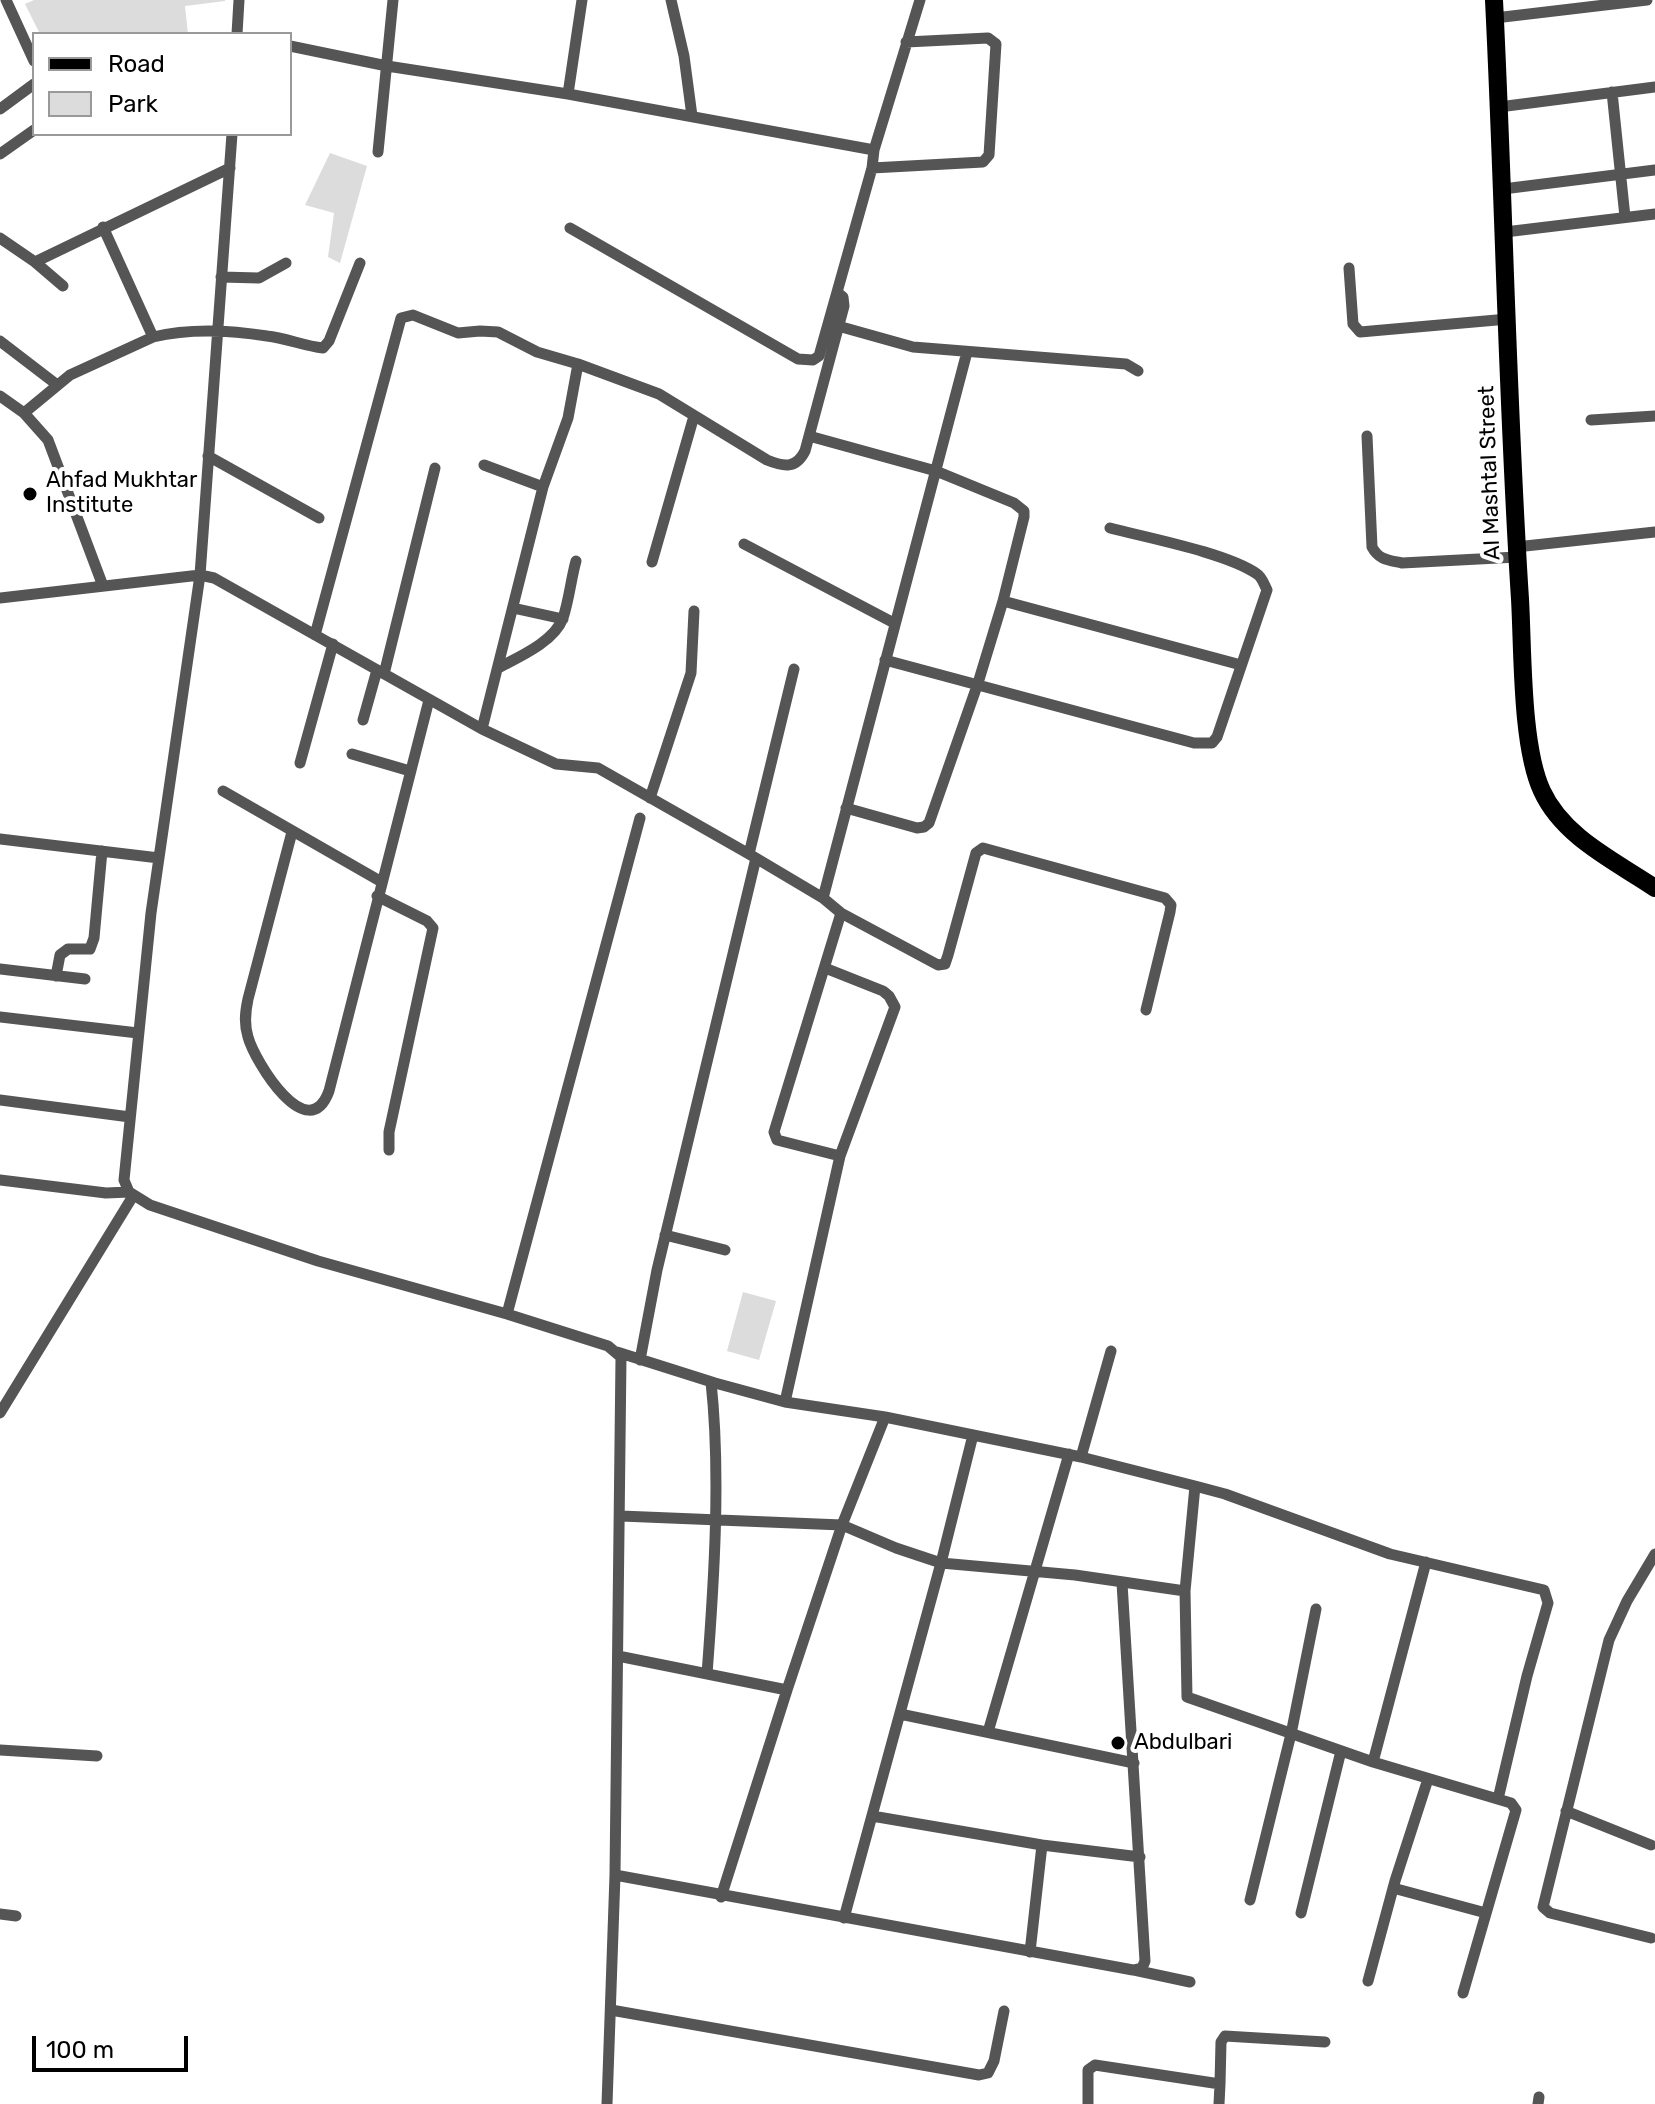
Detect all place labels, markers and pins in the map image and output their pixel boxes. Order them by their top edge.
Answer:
place label: Ahfad Mukhtar Institute [46,468,197,520]
marker: Ahfad Mukhtar Institute [21,485,39,503]
place label: Abdulbari [1134,1730,1232,1756]
marker: Abdulbari [1109,1734,1127,1752]

